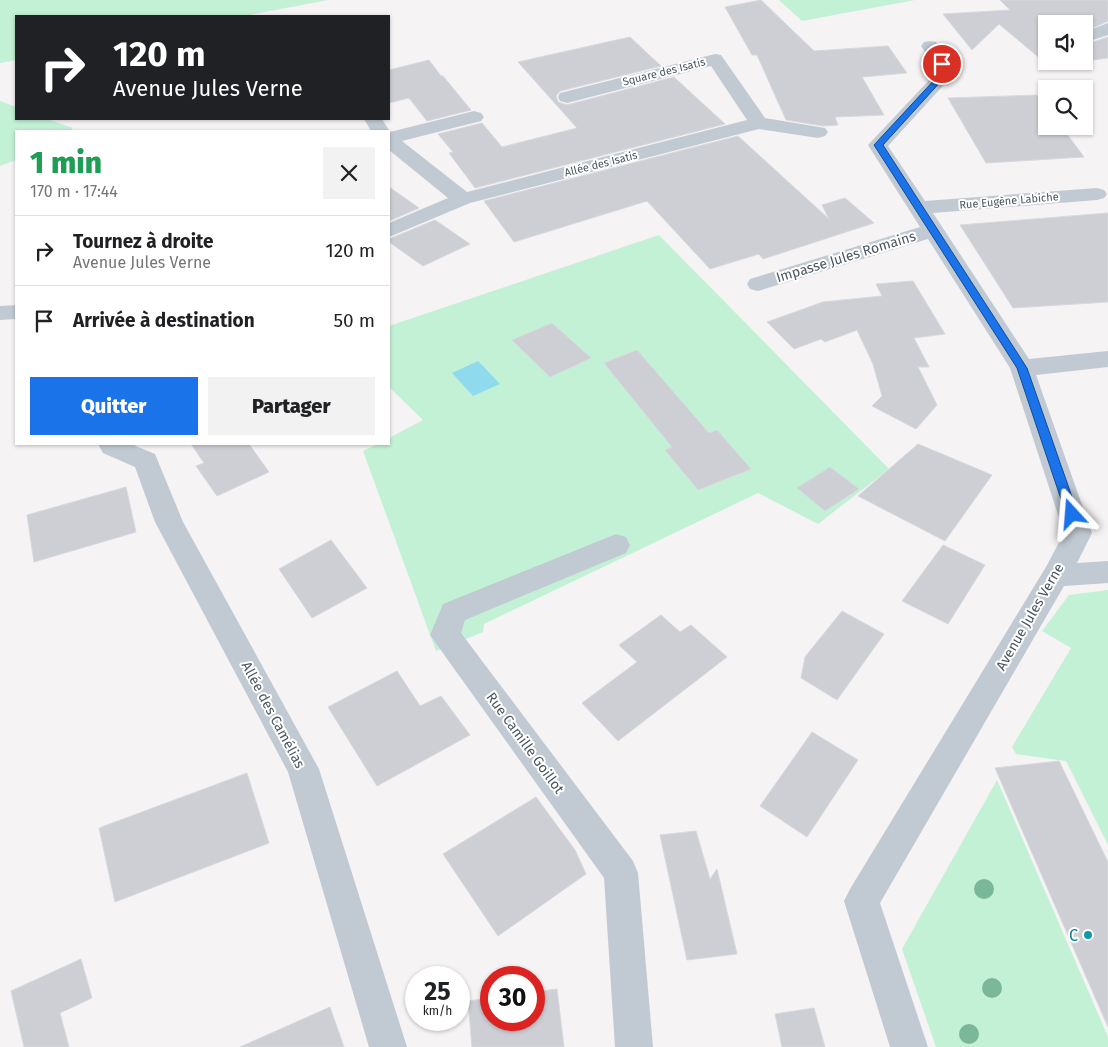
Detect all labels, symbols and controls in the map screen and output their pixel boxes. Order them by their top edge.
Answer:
map controls [1038,15,1093,135]
button: sound [1038,15,1093,70]
text: 120 m [113,33,206,75]
icon: right [30,35,95,100]
pin [921,43,963,85]
icon: arrive [928,50,956,78]
street label: Square des Isatis [621,55,707,89]
text: Avenue Jules Verne [113,75,303,102]
button: search [1038,80,1093,135]
text: 1 min [30,145,102,181]
button: close [323,147,375,199]
street label: Allée des Isatis [563,149,639,179]
text: 170 m · 17:44 [30,182,118,201]
street label: Rue Eugène Labiche [959,190,1059,212]
street label: Impasse Jules Romains [774,228,918,286]
text: Tournez à droite [73,230,214,253]
icon: right [30,237,58,265]
text: 120 m [325,239,375,262]
text: Avenue Jules Verne [73,253,211,272]
icon: arrive [30,307,58,335]
text: Arrivée à destination [73,309,255,332]
text: 50 m [334,309,375,332]
button: Quitter [30,377,198,435]
button: Partager [208,377,375,435]
position arrow [1045,487,1097,539]
street label: Avenue Jules Verne [992,560,1068,674]
street label: Allée des Camélias [238,659,309,772]
street label: Rue Camille Goillot [483,689,568,798]
place label: C [1069,926,1078,945]
marker: C [1082,929,1094,941]
speed limit sign: 30 [480,966,545,1031]
text: 25 [424,977,451,1007]
text: km/h [423,1004,452,1018]

